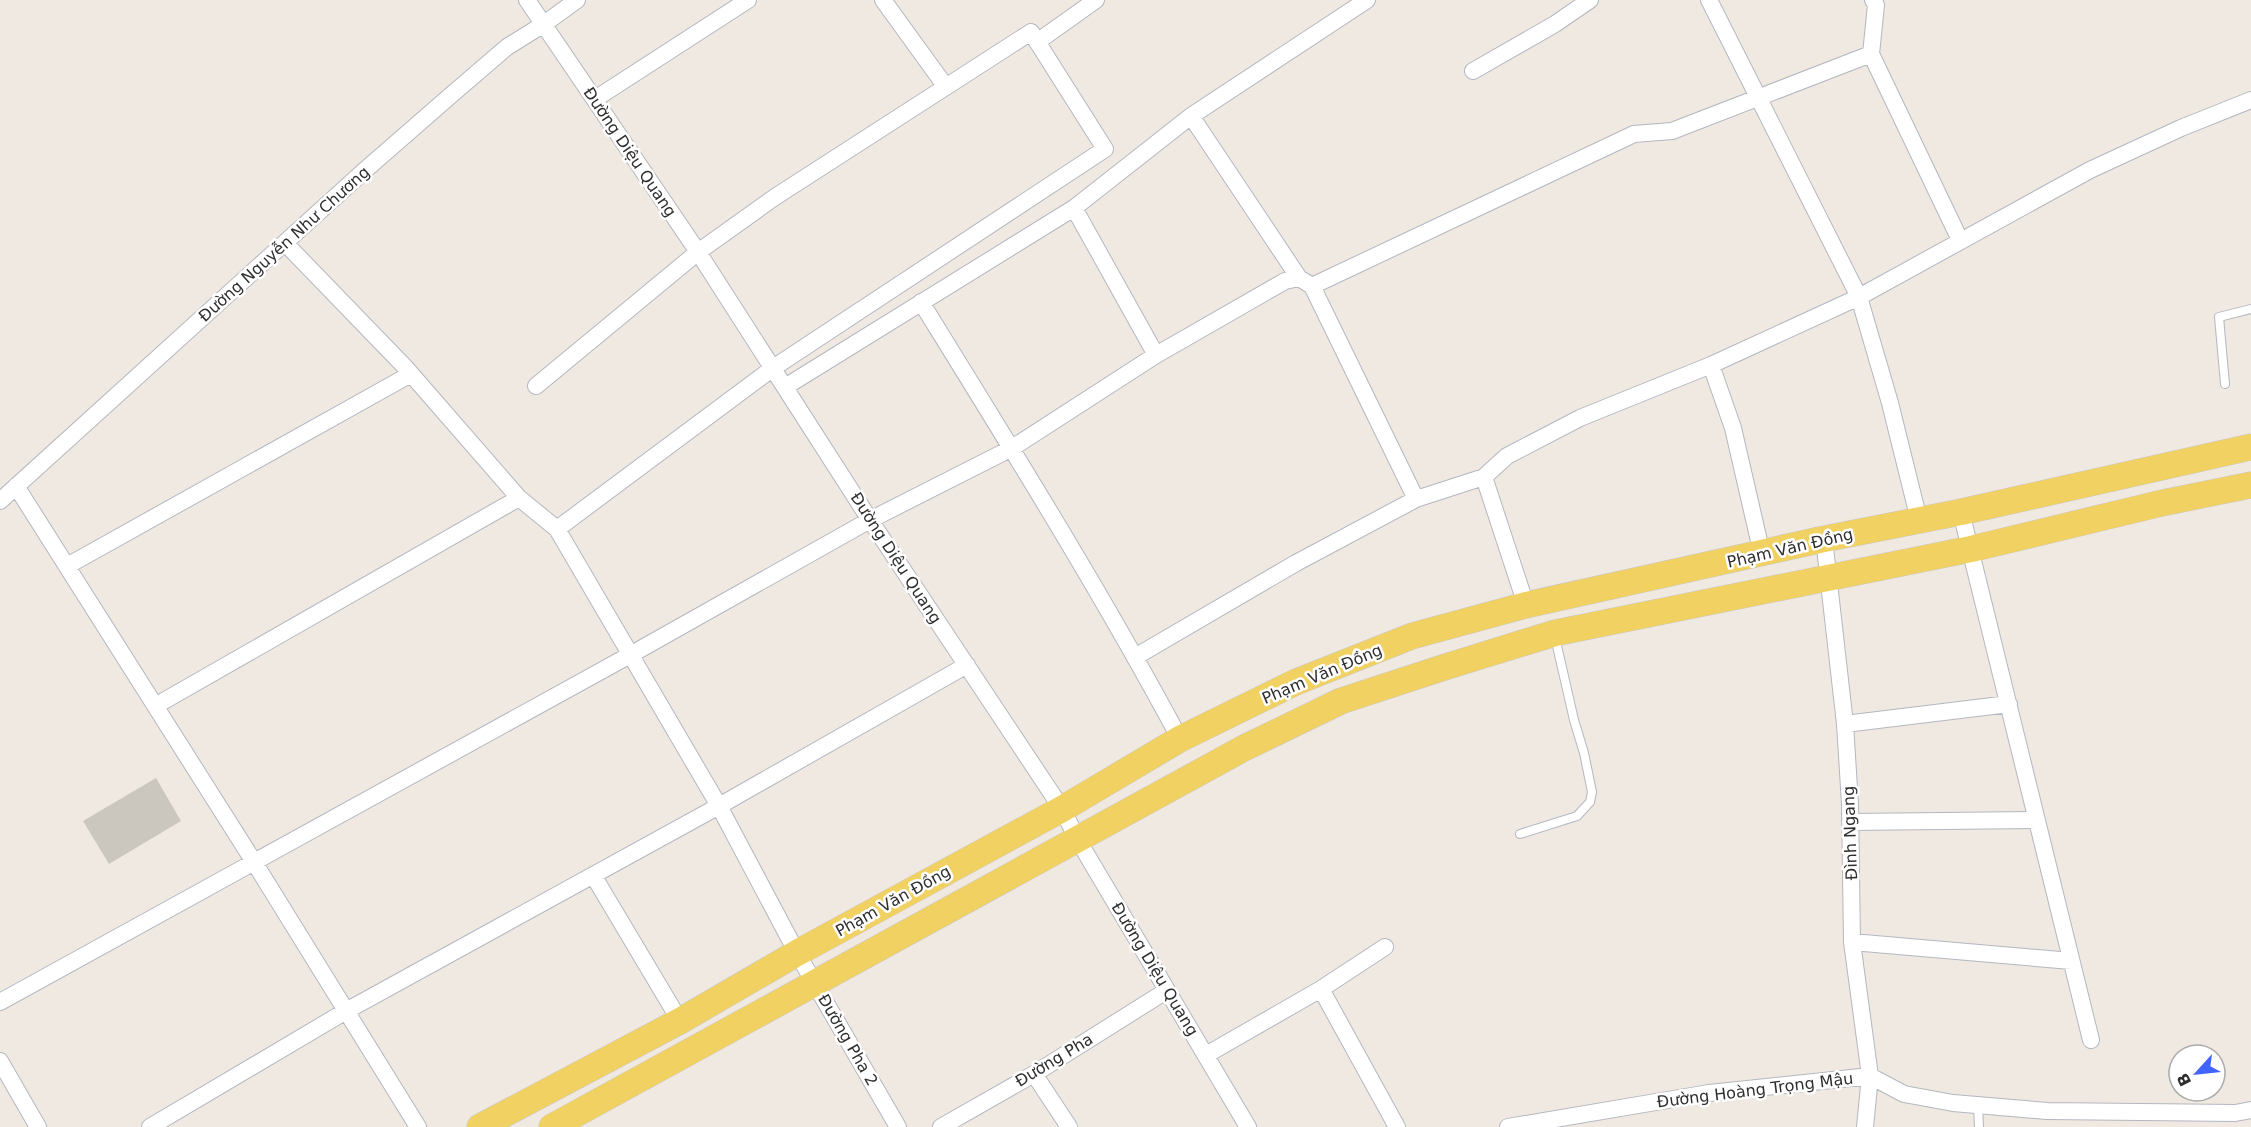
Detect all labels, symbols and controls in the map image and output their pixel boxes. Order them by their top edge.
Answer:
street label: Đường Diệu Quang [580,84,680,220]
street label: Đường Nguyễn Như Chương [195,162,373,326]
street label: Đường Diệu Quang [847,489,945,627]
street label: Phạm Văn Đồng [1725,524,1855,572]
street label: Phạm Văn Đồng [1259,640,1385,708]
street label: Đình Ngang [1839,785,1861,881]
street label: Phạm Văn Đồng [832,861,954,941]
street label: Đường Diệu Quang [1108,899,1202,1039]
street label: Đường Pha 2 [814,991,882,1089]
street label: Đường Pha [1012,1029,1096,1091]
north arrow [2167,1043,2227,1103]
street label: Đường Hoàng Trọng Mậu [1656,1069,1854,1111]
text: B [2173,1070,2195,1089]

